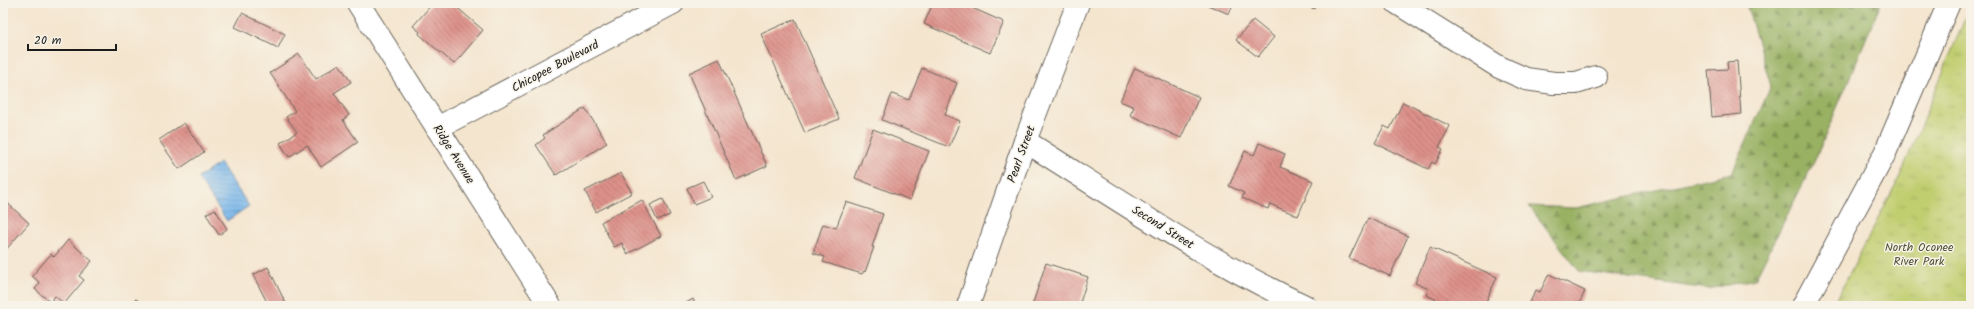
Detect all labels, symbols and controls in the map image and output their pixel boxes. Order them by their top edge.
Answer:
scale bar [28,26,116,52]
text: 20 m [34,31,62,50]
street label: Chicopee Boulevard [508,35,603,97]
street label: Ridge Avenue [428,121,480,188]
street label: Pearl Street [1002,123,1041,185]
street label: Second Street [1128,201,1198,254]
park label: North Oconee River Park [1885,238,1954,271]

